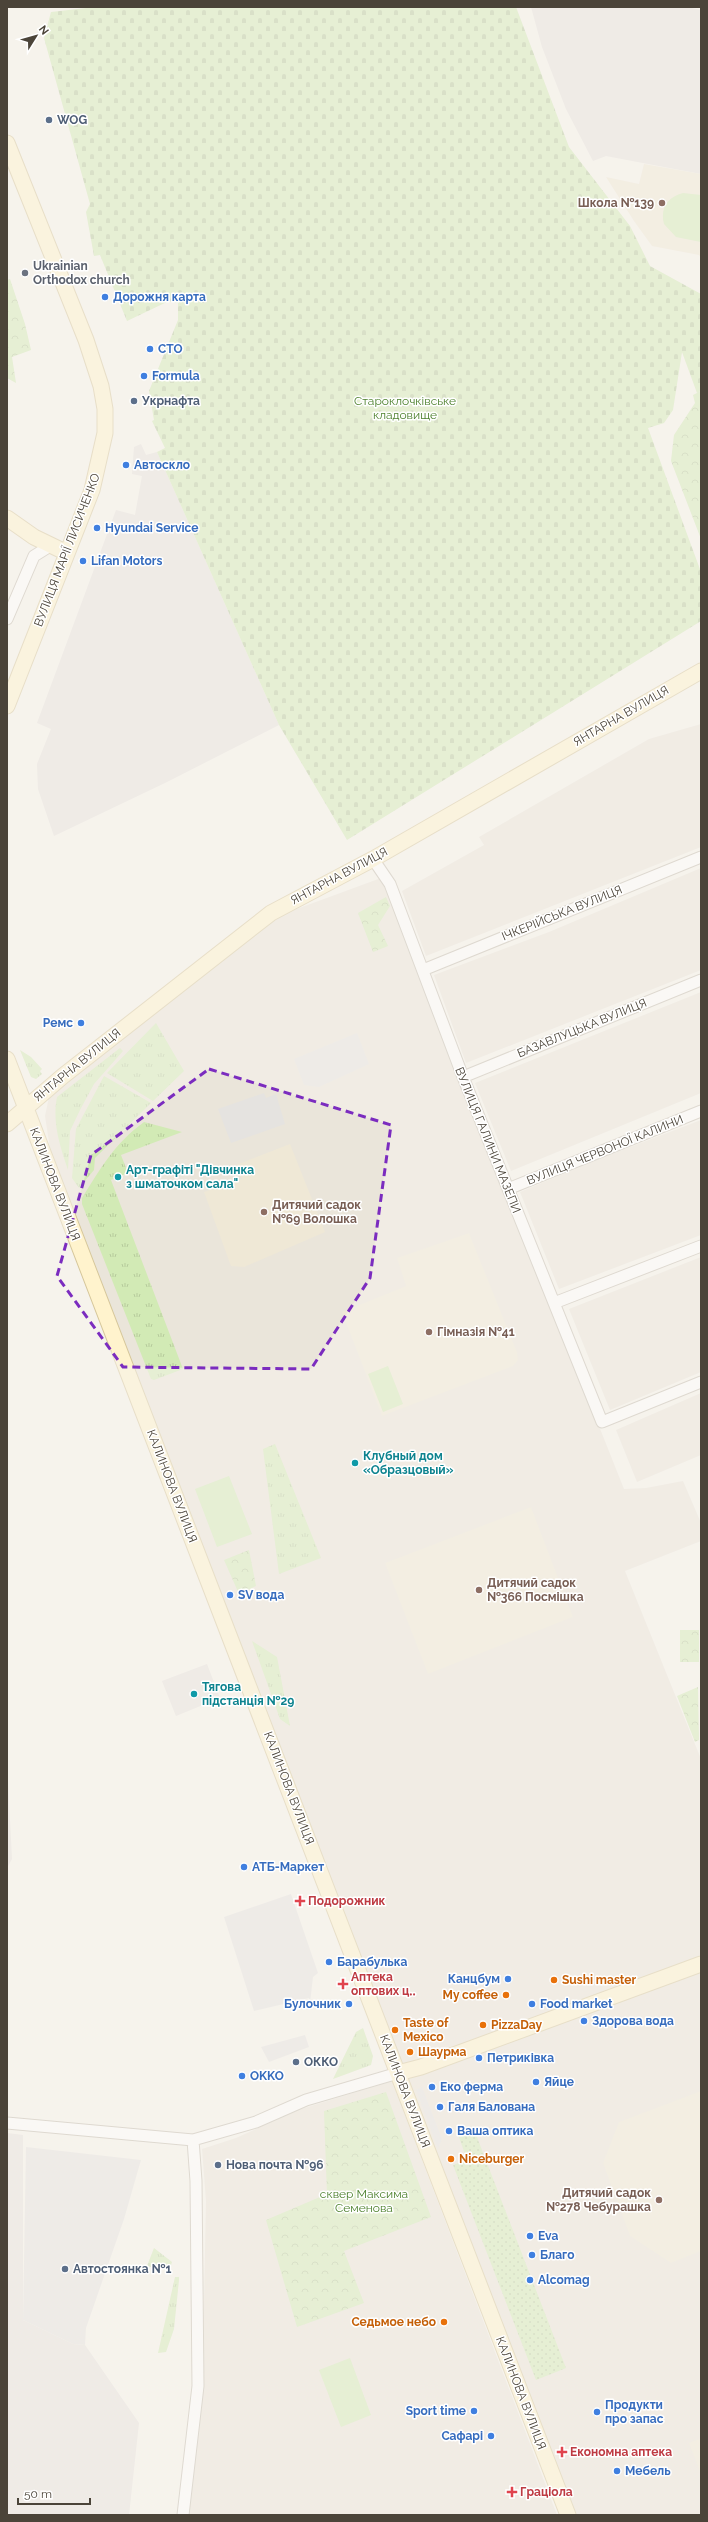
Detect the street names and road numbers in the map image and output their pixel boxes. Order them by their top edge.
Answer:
street label: ВУЛИЦЯ МАРІЇ ЛИСИЧЕНКО [31,471,103,629]
street label: ЯНТАРНА ВУЛИЦЯ [571,683,671,749]
street label: ЯНТАРНА ВУЛИЦЯ [288,844,390,908]
street label: ІЧКЕРІЙСЬКА ВУЛИЦЯ [500,882,624,944]
street label: БАЗАВЛУЦЬКА ВУЛИЦЯ [515,996,649,1060]
street label: ЯНТАРНА ВУЛИЦЯ [31,1026,123,1104]
street label: ВУЛИЦЯ ГАЛИНИ МАЗЕПИ [452,1065,524,1215]
street label: ВУЛИЦЯ ЧЕРВОНОЇ КАЛИНИ [525,1112,685,1188]
street label: КАЛИНОВА ВУЛИЦЯ [27,1126,83,1242]
street label: КАЛИНОВА ВУЛИЦЯ [144,1428,200,1544]
street label: КАЛИНОВА ВУЛИЦЯ [261,1730,317,1846]
street label: КАЛИНОВА ВУЛИЦЯ [377,2033,433,2149]
street label: КАЛИНОВА ВУЛИЦЯ [493,2335,549,2451]

